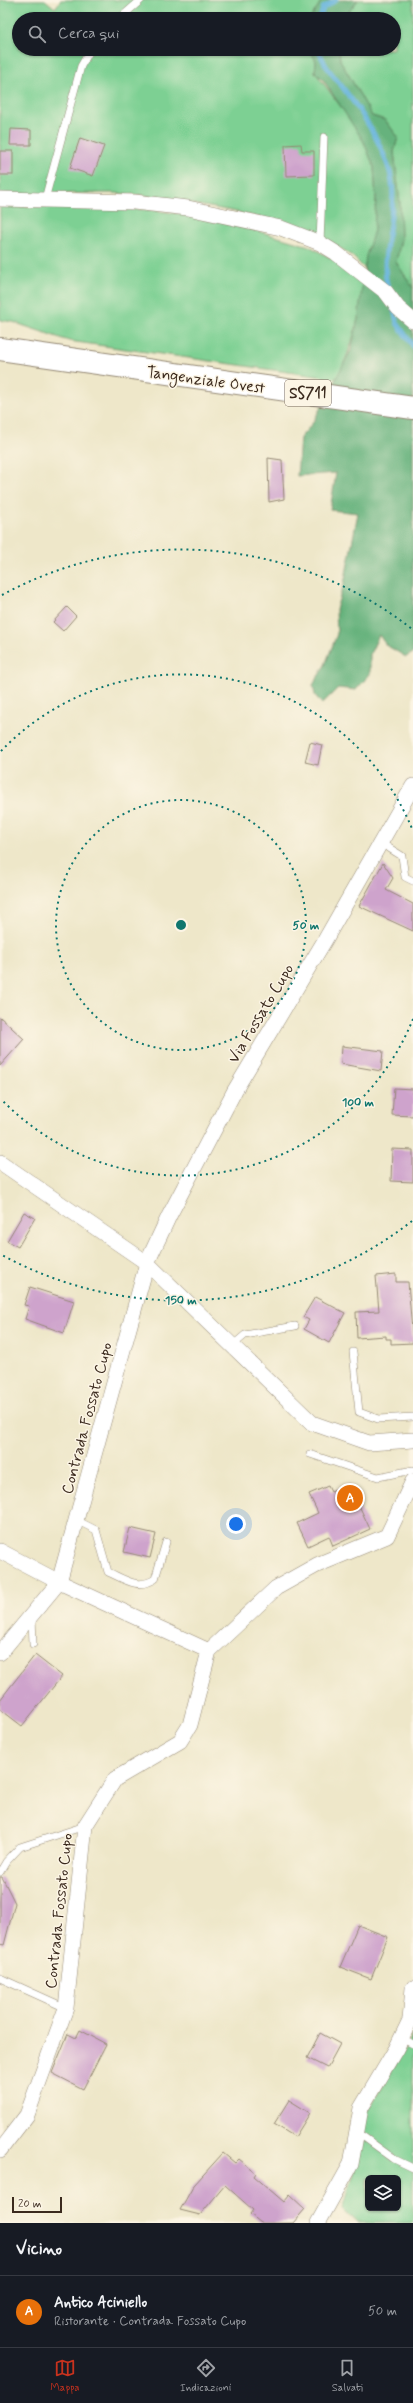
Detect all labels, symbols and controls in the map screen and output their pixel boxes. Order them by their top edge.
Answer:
search box [12,12,401,56]
icon: search [26,23,48,45]
text: Cerca qui [58,24,119,44]
street label: Tangenziale Ovest [145,362,266,400]
road number: SS711 [285,380,331,406]
centre of rings [174,918,188,932]
text: 50 m [293,918,320,934]
street label: Via Fossato Cupo [223,960,299,1067]
text: 100 m [342,1095,375,1111]
text: 150 m [165,1293,197,1309]
street label: Contrada Fossato Cupo [57,1340,118,1497]
pin: A [337,1483,363,1513]
your location [226,1514,246,1534]
street label: Contrada Fossato Cupo [41,1832,78,1990]
map controls [365,2175,401,2211]
button: layers [365,2175,401,2211]
scale bar [12,2195,62,2214]
text: 20 m [18,2197,41,2211]
text: Vicino [16,2238,62,2260]
text: Antico Aciniello [54,2293,147,2313]
text: A [25,2303,33,2320]
text: 50 m [368,2303,397,2320]
text: Ristorante · Contrada Fossato Cupo [54,2313,246,2330]
tab: Mappa [50,2357,80,2395]
tab: Indicazioni [180,2357,231,2395]
tab: Salvati [332,2357,363,2395]

